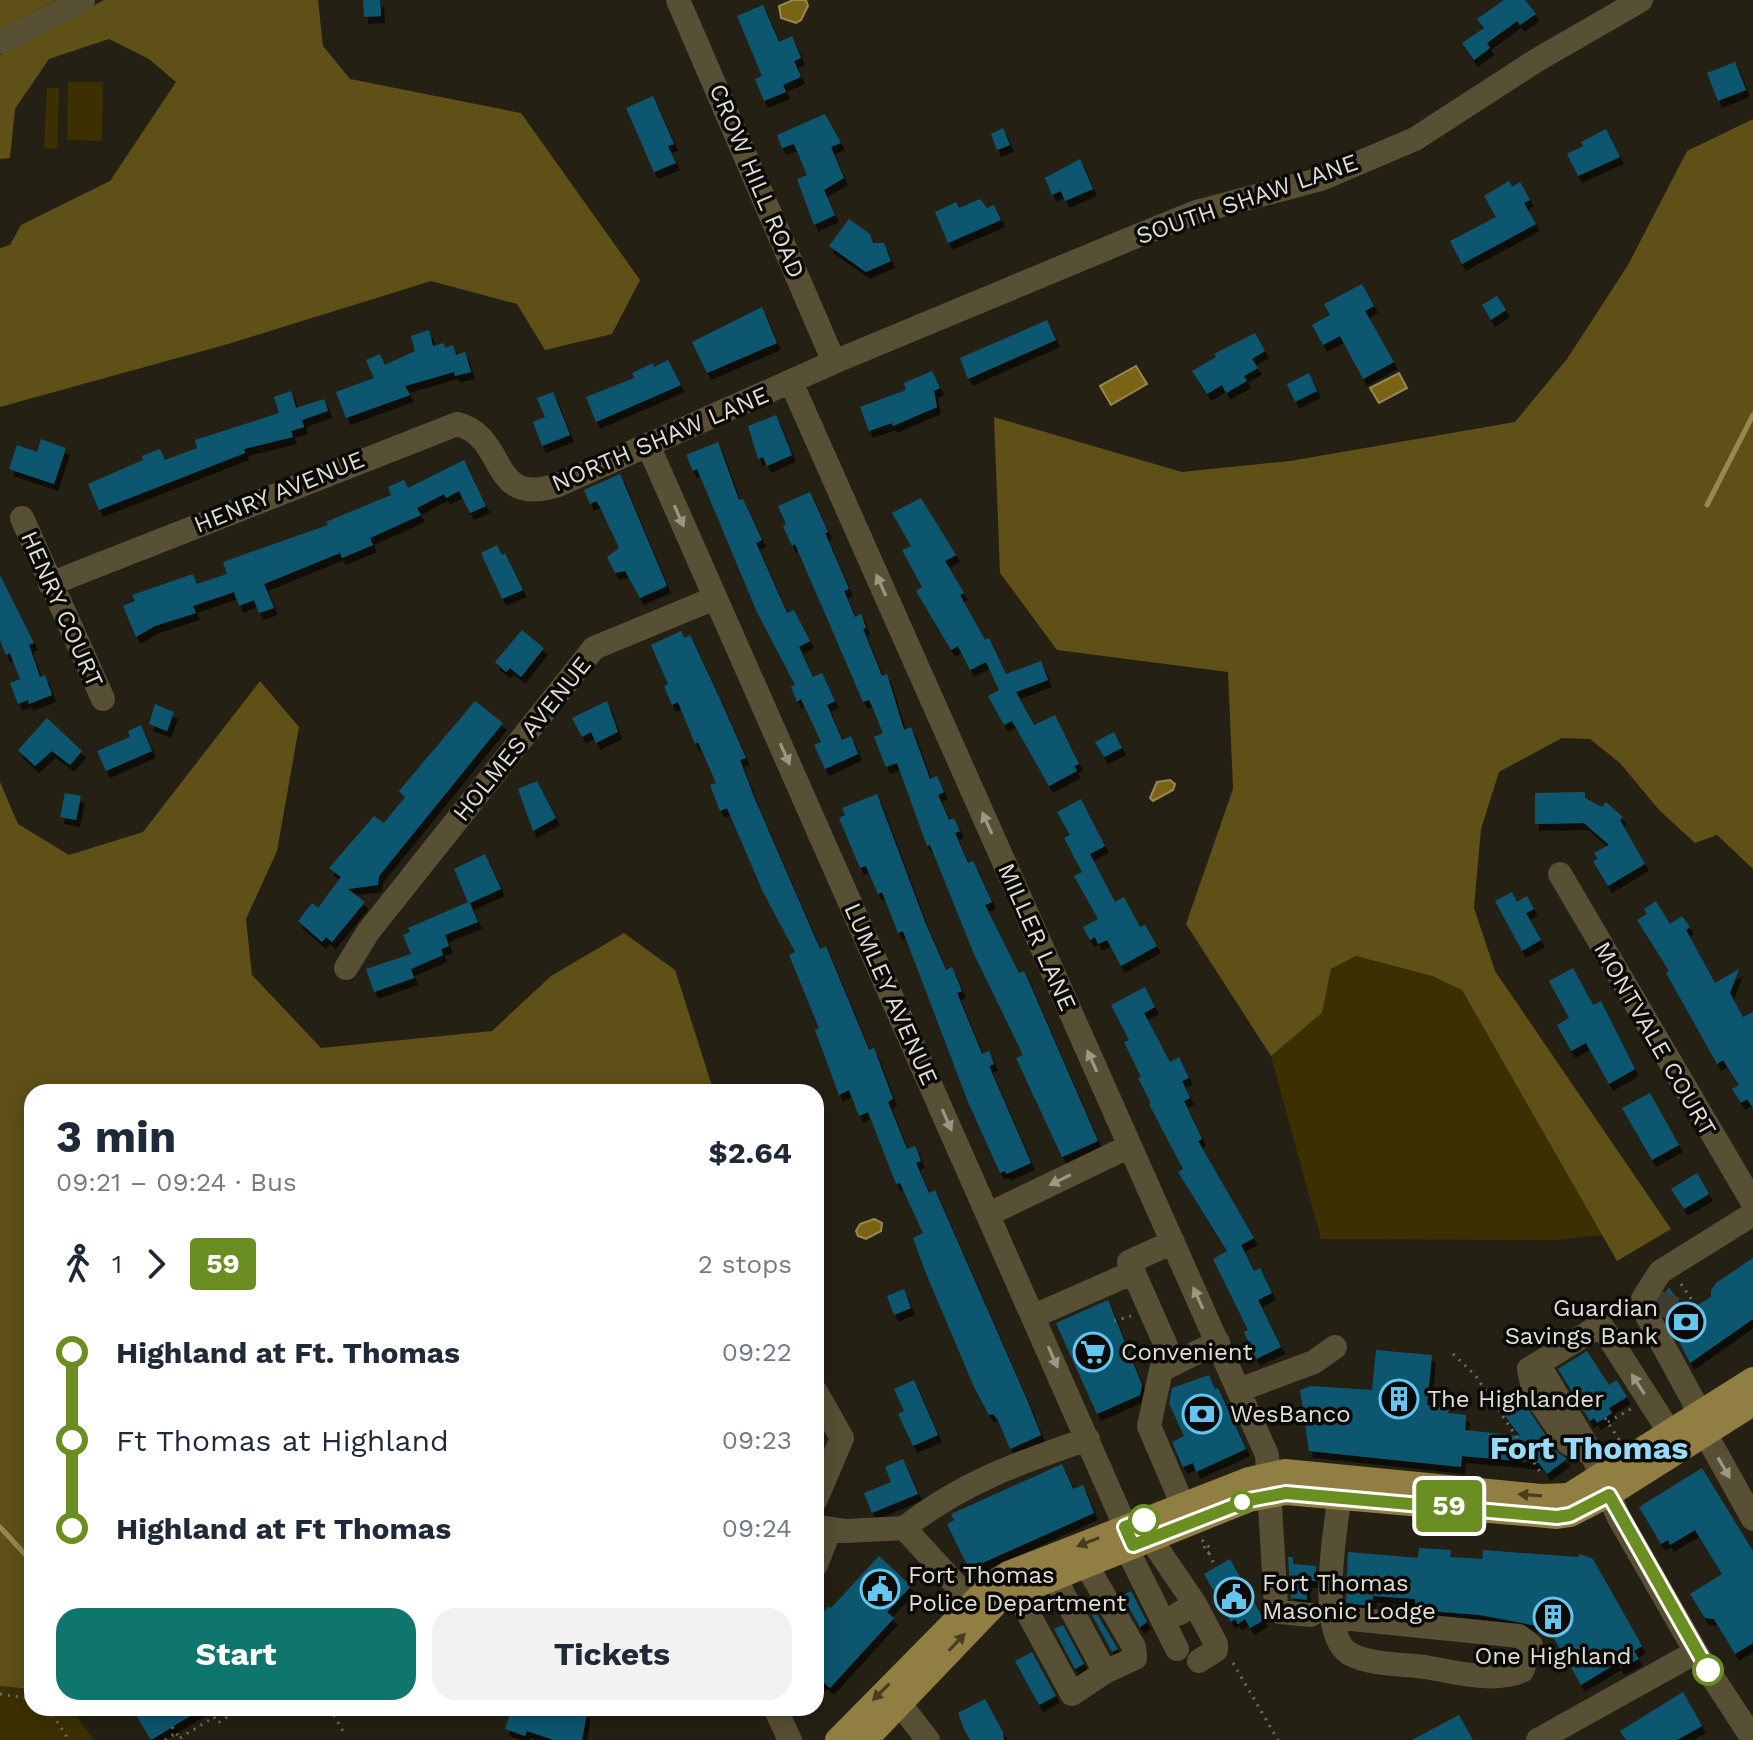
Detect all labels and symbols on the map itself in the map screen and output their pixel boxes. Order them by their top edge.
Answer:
street label: CROW HILL ROAD [703,80,811,282]
street label: SOUTH SHAW LANE [1133,148,1361,250]
street label: NORTH SHAW LANE [547,381,773,497]
street label: HENRY AVENUE [190,445,368,539]
one-way arrow [673,505,686,528]
street label: HENRY COURT [15,526,109,692]
one-way arrow [875,573,888,597]
street label: HOLMES AVENUE [447,651,597,827]
one-way arrow [778,742,791,766]
one-way arrow [980,811,993,835]
street label: MILLER LANE [992,859,1082,1015]
street label: LUMLEY AVENUE [838,899,944,1089]
street label: MONTVALE COURT [1588,937,1722,1141]
one-way arrow [1085,1049,1099,1072]
one-way arrow [940,1108,954,1131]
one-way arrow [1048,1173,1071,1187]
one-way arrow [1192,1286,1205,1310]
place label: Guardian Savings Bank [1505,1294,1658,1350]
bank icon: Guardian Savings Bank [1665,1301,1707,1343]
supermarket icon: Convenient [1072,1331,1114,1373]
place label: Convenient [1121,1338,1253,1366]
one-way arrow [1046,1345,1060,1369]
one-way arrow [1631,1373,1646,1394]
building icon: The Highlander [1378,1378,1420,1420]
place label: The Highlander [1427,1385,1604,1413]
bank icon: WesBanco [1181,1393,1223,1435]
place label: WesBanco [1230,1400,1351,1428]
district label: Fort Thomas [1490,1429,1688,1467]
one-way arrow [1717,1457,1731,1480]
line badge: 59 [1413,1480,1485,1532]
one-way arrow [1517,1488,1542,1501]
unlabelled marker [1231,1491,1253,1513]
unlabelled marker [1129,1505,1159,1535]
one-way arrow [1076,1536,1100,1549]
place label: Fort Thomas Police Department [908,1561,1126,1617]
public building icon: Fort Thomas Police Department [859,1568,901,1610]
place label: Fort Thomas Masonic Lodge [1262,1569,1436,1625]
public building icon: Fort Thomas Masonic Lodge [1213,1576,1255,1618]
building icon: One Highland [1532,1596,1574,1638]
one-way arrow [947,1633,965,1652]
place label: One Highland [1474,1642,1632,1670]
unlabelled marker [1693,1655,1723,1685]
one-way arrow [873,1682,891,1701]

